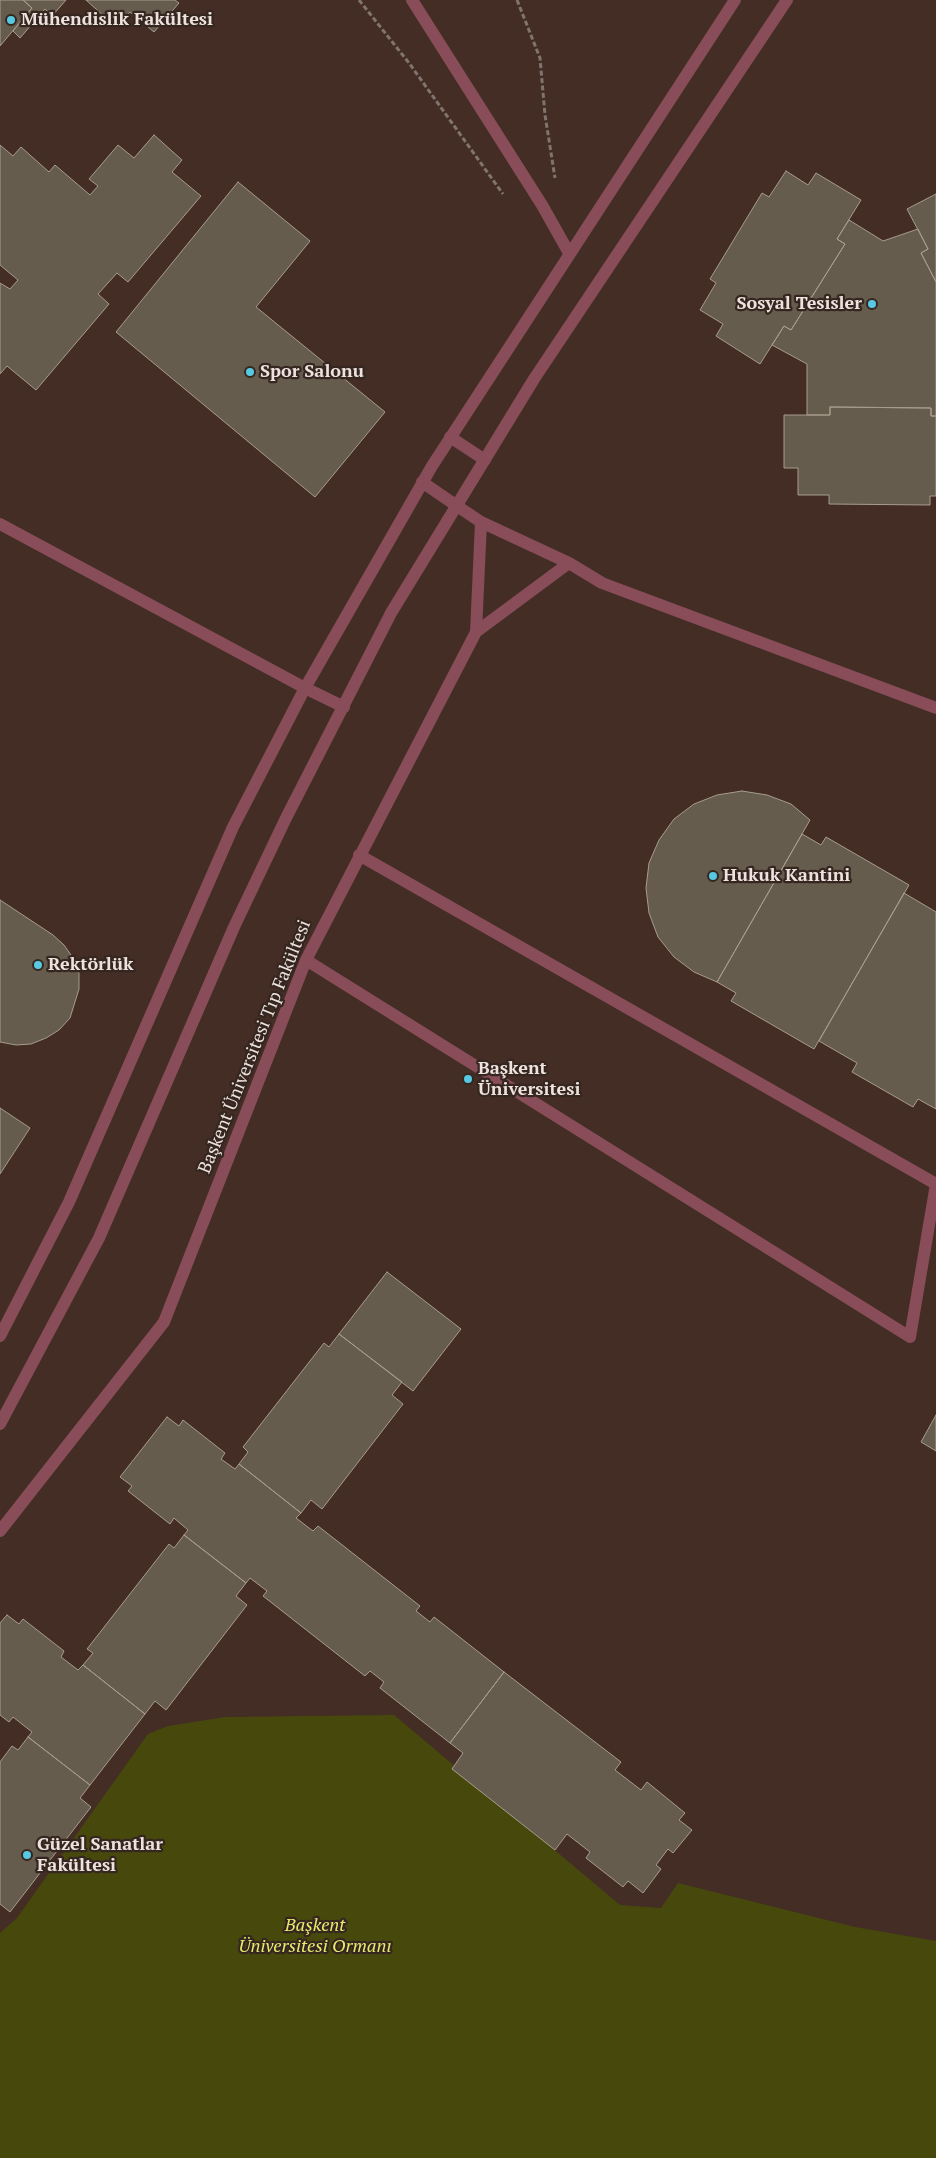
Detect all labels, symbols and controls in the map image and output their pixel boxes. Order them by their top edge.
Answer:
place label: Mühendislik Fakültesi [21,9,213,31]
marker: Mühendislik Fakültesi [5,14,17,26]
place label: Sosyal Tesisler [736,293,862,315]
marker: Sosyal Tesisler [866,298,878,310]
place label: Spor Salonu [260,361,364,383]
marker: Spor Salonu [244,366,256,378]
place label: Hukuk Kantini [723,865,850,887]
marker: Hukuk Kantini [707,870,719,882]
street label: Başkent Üniversitesi Tıp Fakültesi [194,917,316,1177]
place label: Rektörlük [48,954,134,976]
marker: Rektörlük [32,959,44,971]
place label: Başkent Üniversitesi [478,1058,580,1100]
marker: Başkent Üniversitesi [462,1073,474,1085]
place label: Güzel Sanatlar Fakültesi [37,1834,163,1876]
marker: Güzel Sanatlar Fakültesi [21,1849,33,1861]
park label: Başkent Üniversitesi Ormanı [239,1915,391,1958]

